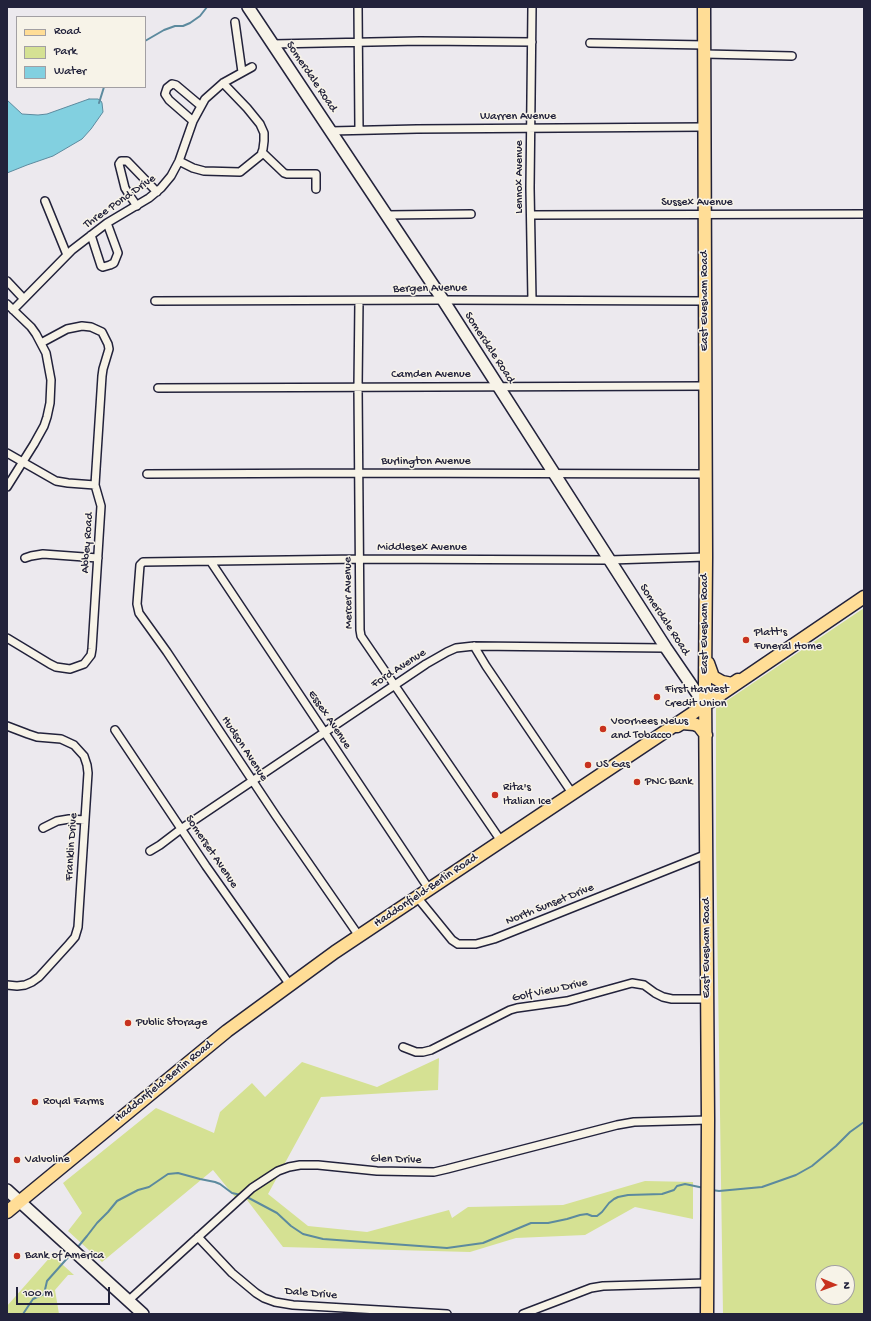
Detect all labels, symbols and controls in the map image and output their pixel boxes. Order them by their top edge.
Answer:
legend [16,16,146,88]
text: Road [54,25,80,39]
street label: Somerdale Road [282,39,340,115]
text: Park [54,45,77,59]
text: Water [54,65,86,79]
street label: Warren Avenue [480,110,556,124]
street label: Lennox Avenue [513,140,527,214]
street label: Three Pond Drive [81,172,159,232]
street label: Sussex Avenue [661,196,733,210]
street label: East Evesham Road [698,251,712,351]
street label: Bergen Avenue [393,281,467,297]
street label: Somerdale Road [461,310,517,386]
street label: Camden Avenue [391,368,471,382]
street label: Burlington Avenue [381,455,471,469]
street label: Abbey Road [79,512,97,574]
street label: Middlesex Avenue [377,541,467,555]
street label: Mercer Avenue [341,557,357,629]
street label: East Evesham Road [698,574,712,674]
street label: Somerdale Road [636,582,692,658]
place label: Platt's Funeral Home [754,626,822,654]
marker: Platt's Funeral Home [741,635,751,645]
street label: Ford Avenue [369,646,429,692]
place label: First Harvest Credit Union [665,683,729,711]
street label: Essex Avenue [304,688,354,752]
marker: First Harvest Credit Union [652,692,662,702]
street label: Hudson Avenue [218,714,270,784]
place label: Voorhees News and Tobacco [611,715,688,743]
marker: Voorhees News and Tobacco [598,724,608,734]
place label: US Gas [596,758,630,772]
marker: US Gas [583,760,593,770]
place label: PNC Bank [645,775,693,789]
marker: PNC Bank [632,777,642,787]
place label: Rita's Italian Ice [503,781,551,809]
marker: Rita's Italian Ice [490,790,500,800]
street label: Franklin Drive [62,813,82,881]
street label: Somerset Avenue [181,813,241,891]
street label: Haddonfield-Berlin Road [371,851,481,931]
street label: North Sunset Drive [504,881,596,929]
street label: East Evesham Road [700,898,714,998]
street label: Golf View Drive [511,976,589,1006]
place label: Public Storage [136,1016,207,1030]
marker: Public Storage [123,1018,133,1028]
street label: Haddonfield-Berlin Road [112,1038,216,1126]
place label: Royal Farms [43,1095,104,1109]
marker: Royal Farms [30,1097,40,1107]
street label: Glen Drive [370,1152,422,1168]
place label: Valvoline [25,1153,70,1167]
marker: Valvoline [12,1155,22,1165]
place label: Bank of America [25,1249,104,1263]
marker: Bank of America [12,1251,22,1261]
north arrow [815,1265,855,1305]
scale bar [18,1279,112,1305]
text: N [840,1282,852,1289]
street label: Dale Drive [284,1285,338,1303]
text: 100 m [23,1287,53,1301]

